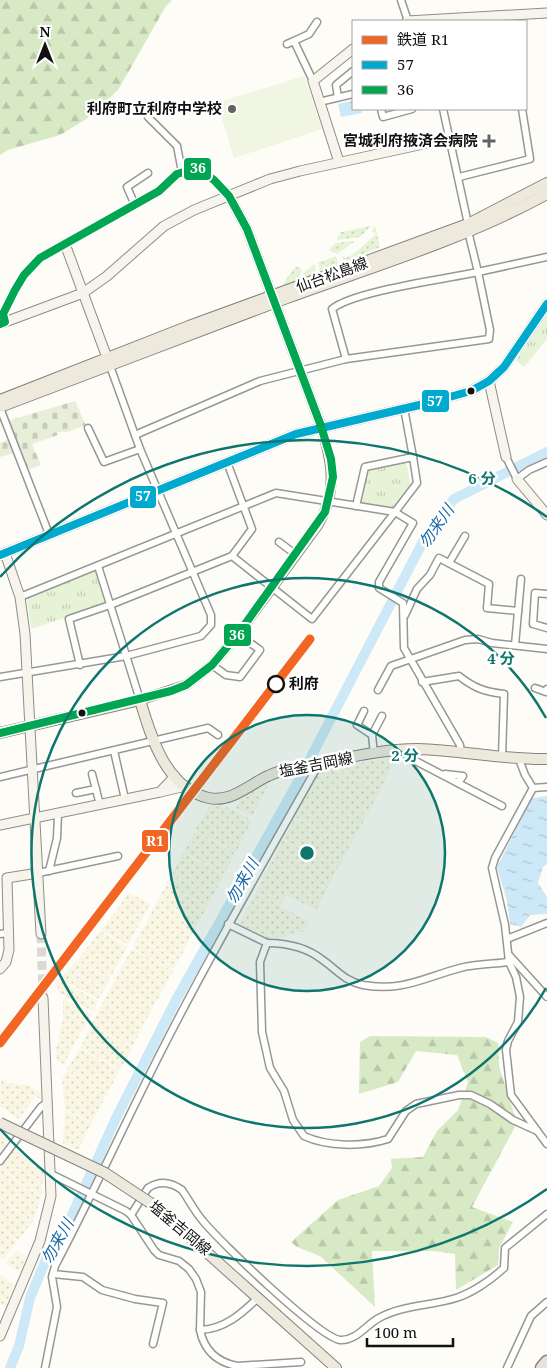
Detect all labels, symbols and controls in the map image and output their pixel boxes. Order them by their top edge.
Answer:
north arrow [20,20,70,70]
legend [352,20,527,110]
text: N [39,22,51,41]
text: 鉄道 R1 [397,29,449,49]
text: 57 [397,54,414,74]
text: 36 [397,79,414,99]
place label: 利府町立利府中学校 [87,98,222,118]
marker: 利府町立利府中学校 [226,103,238,115]
place label: 宮城利府掖済会病院 [343,130,478,150]
marker: 宮城利府掖済会病院 [482,134,496,148]
line badge: 36 [183,157,212,181]
text: 36 [190,158,206,177]
street label: 仙台松島線 [293,252,370,296]
unlabelled marker [466,386,476,396]
line badge: 57 [421,389,450,413]
text: 57 [427,391,443,410]
text: 6 分 [468,468,496,488]
line badge: 57 [129,485,157,509]
text: 57 [135,486,151,505]
water label: 勿来川 [413,498,460,552]
line badge: 36 [223,623,252,647]
text: 36 [229,625,245,644]
text: 4 分 [487,648,515,668]
place label: 利府 [289,673,319,693]
marker: 利府 [267,675,285,693]
unlabelled marker [77,708,87,718]
text: 2 分 [391,745,419,765]
street label: 塩釜吉岡線 [277,747,355,781]
line badge: R1 [141,829,169,853]
text: R1 [146,831,164,850]
centre of rings [298,844,316,862]
water label: 勿来川 [221,853,264,907]
street label: 塩釜吉岡線 [145,1195,216,1259]
water label: 勿来川 [36,1213,79,1267]
scale bar [367,1316,453,1348]
text: 100 m [374,1322,417,1342]

